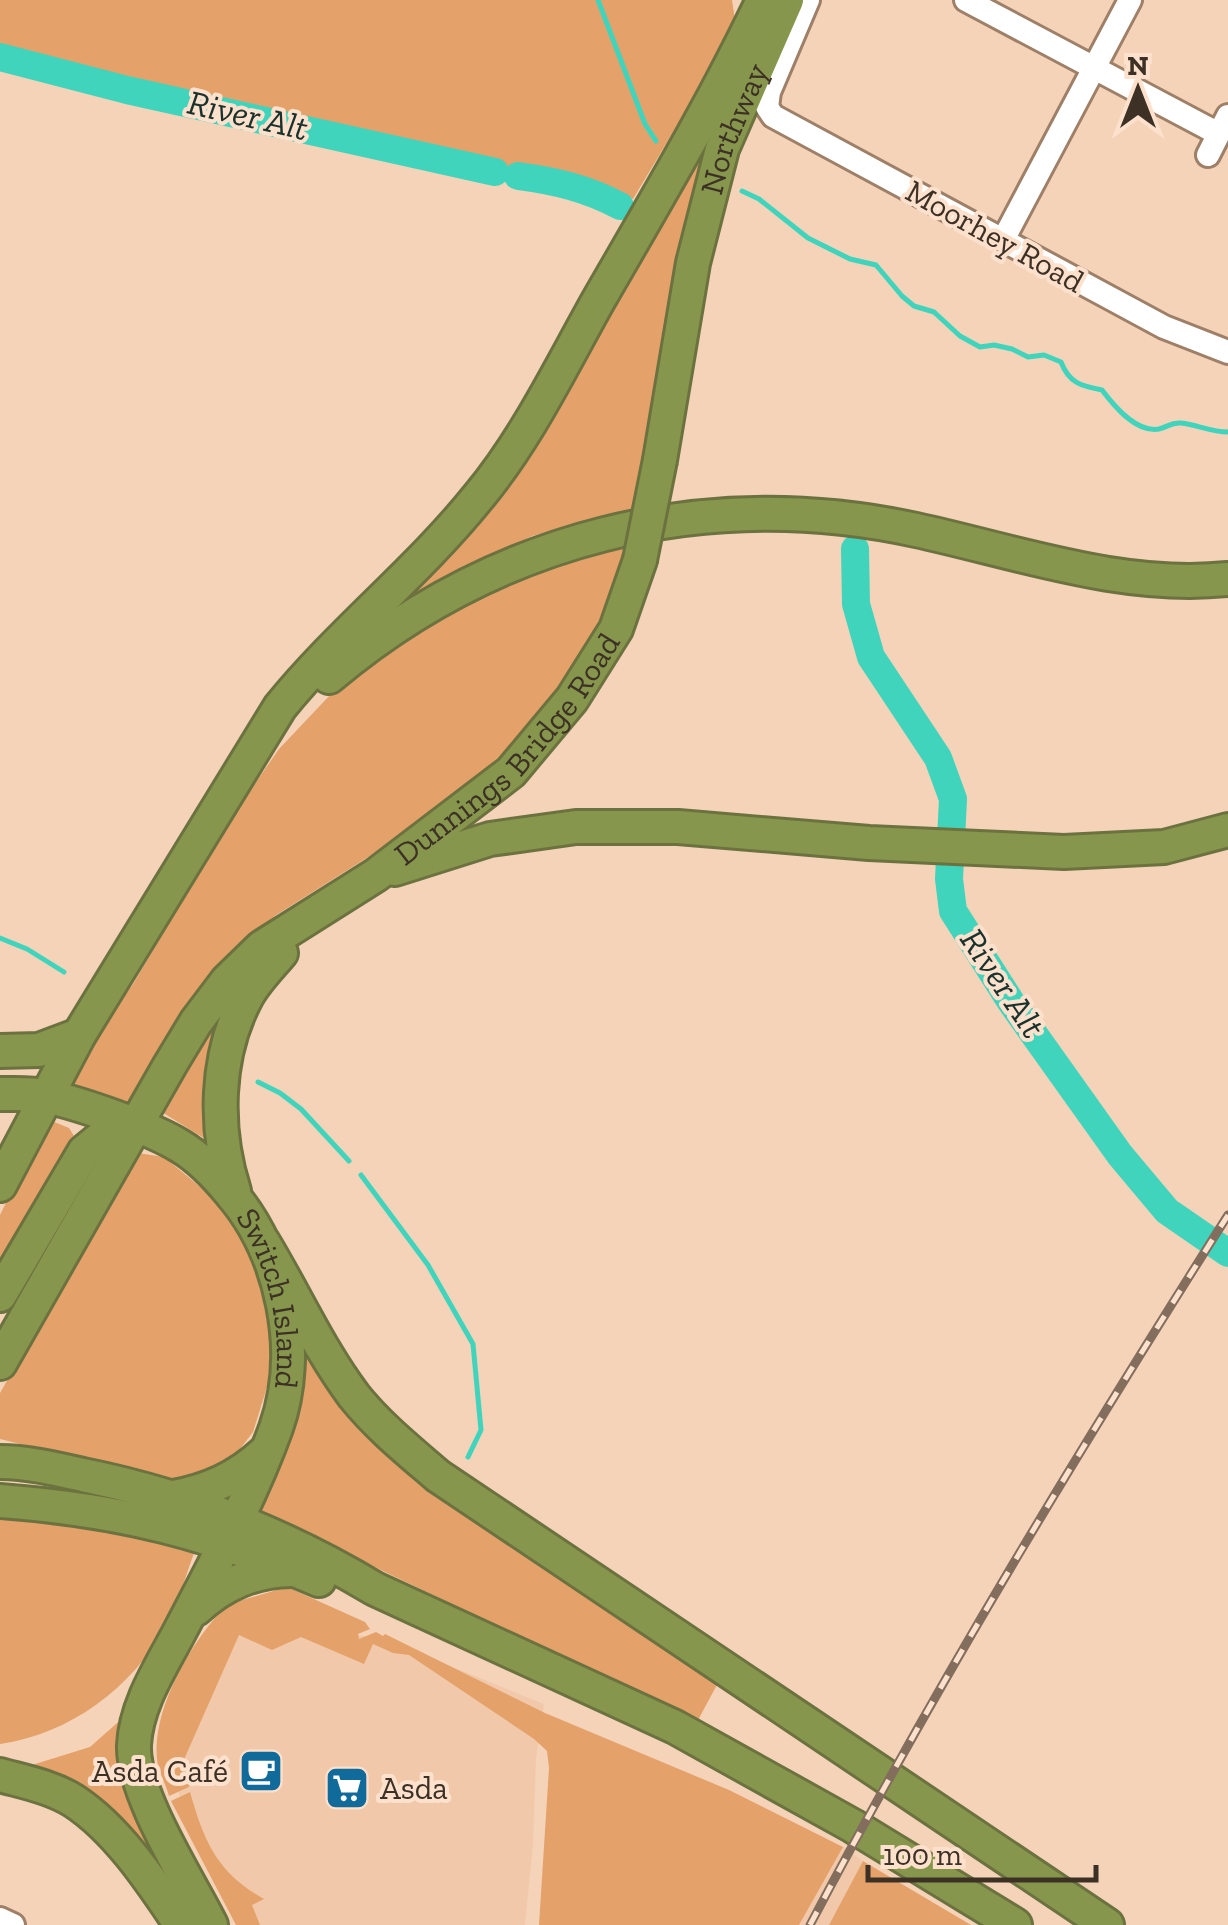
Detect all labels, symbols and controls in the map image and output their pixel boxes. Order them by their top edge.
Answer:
north arrow [1088,40,1188,140]
text: N [1127,49,1149,82]
street label: Northway [692,57,776,198]
water label: River Alt [184,81,312,149]
street label: Moorhey Road [899,171,1091,301]
street label: Dunnings Bridge Road [387,626,628,873]
water label: River Alt [951,921,1055,1045]
street label: Switch Island [229,1201,307,1391]
cafe icon: Asda Café [238,1748,284,1794]
place label: Asda Café [92,1752,228,1790]
supermarket icon: Asda [324,1765,370,1811]
place label: Asda [380,1769,448,1807]
scale bar [868,1820,1096,1882]
text: 100 m [883,1837,962,1873]

